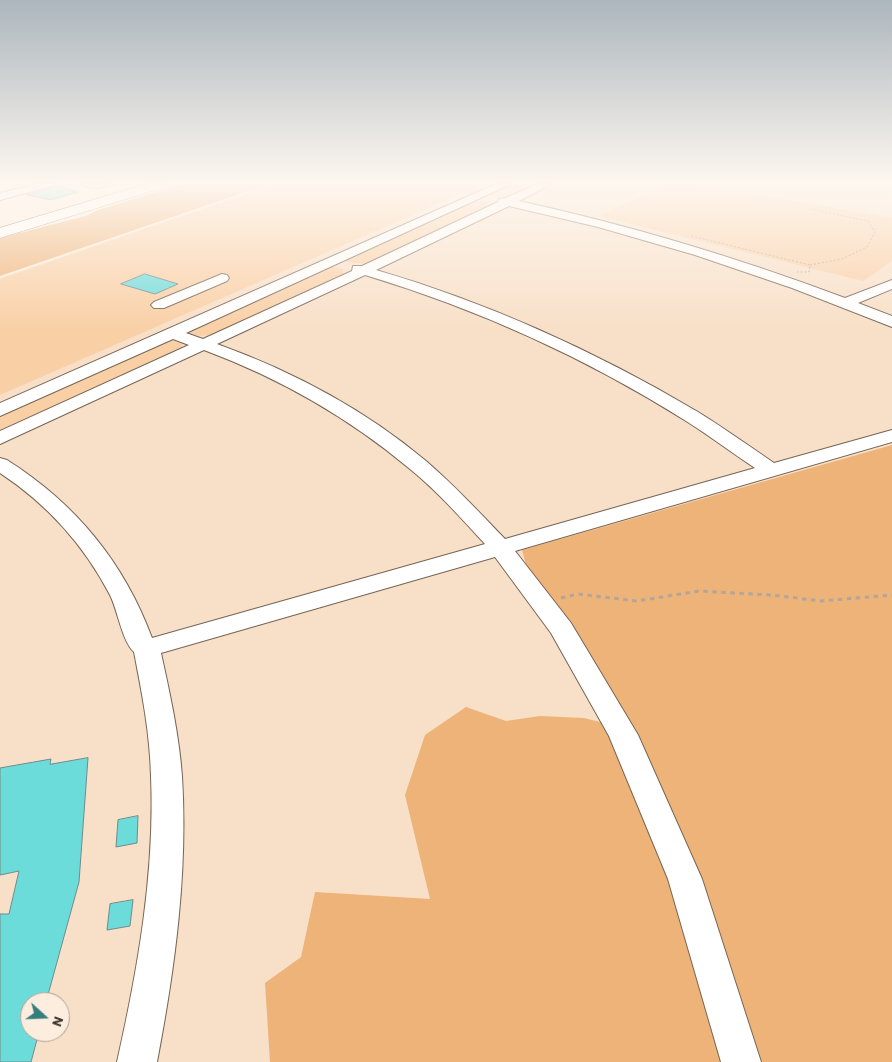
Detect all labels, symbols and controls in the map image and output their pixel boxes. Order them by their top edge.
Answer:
north arrow [20,992,70,1042]
text: N [49,1015,68,1029]

